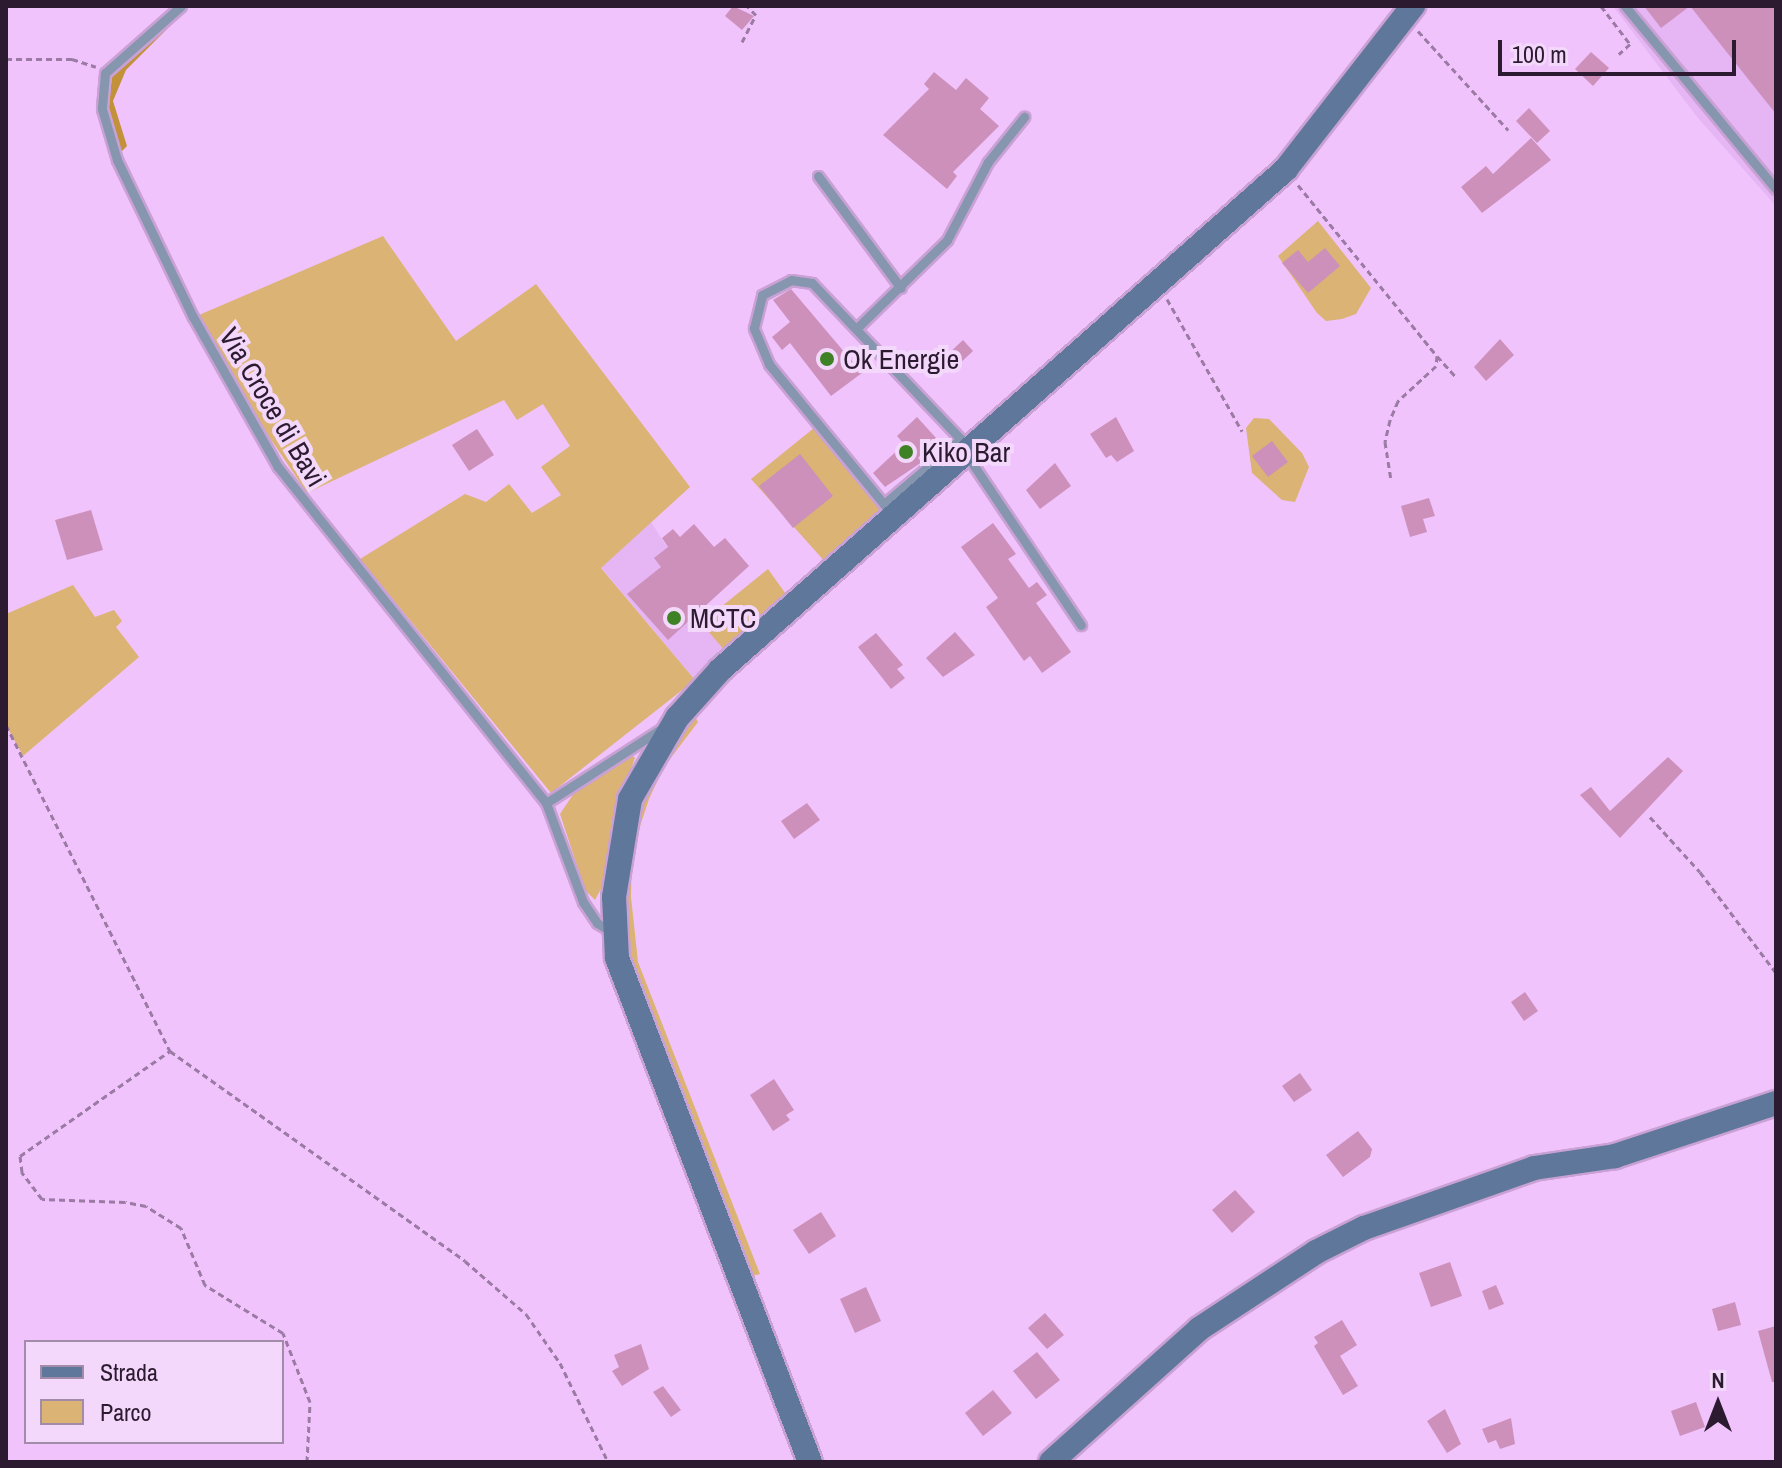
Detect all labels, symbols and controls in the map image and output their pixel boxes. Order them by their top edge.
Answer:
scale bar [1502,24,1740,74]
text: 100 m [1512,38,1567,70]
street label: Via Croce di Bavi [212,321,334,493]
place label: Ok Energie [843,342,959,376]
marker: Ok Energie [818,350,836,368]
place label: Kiko Bar [922,435,1010,469]
marker: Kiko Bar [897,443,915,461]
place label: MCTC [690,601,756,635]
marker: MCTC [665,609,683,627]
legend [24,1340,284,1444]
text: Strada [100,1356,158,1388]
north arrow [1678,1364,1758,1444]
text: N [1711,1365,1725,1395]
text: Parco [100,1396,151,1428]

